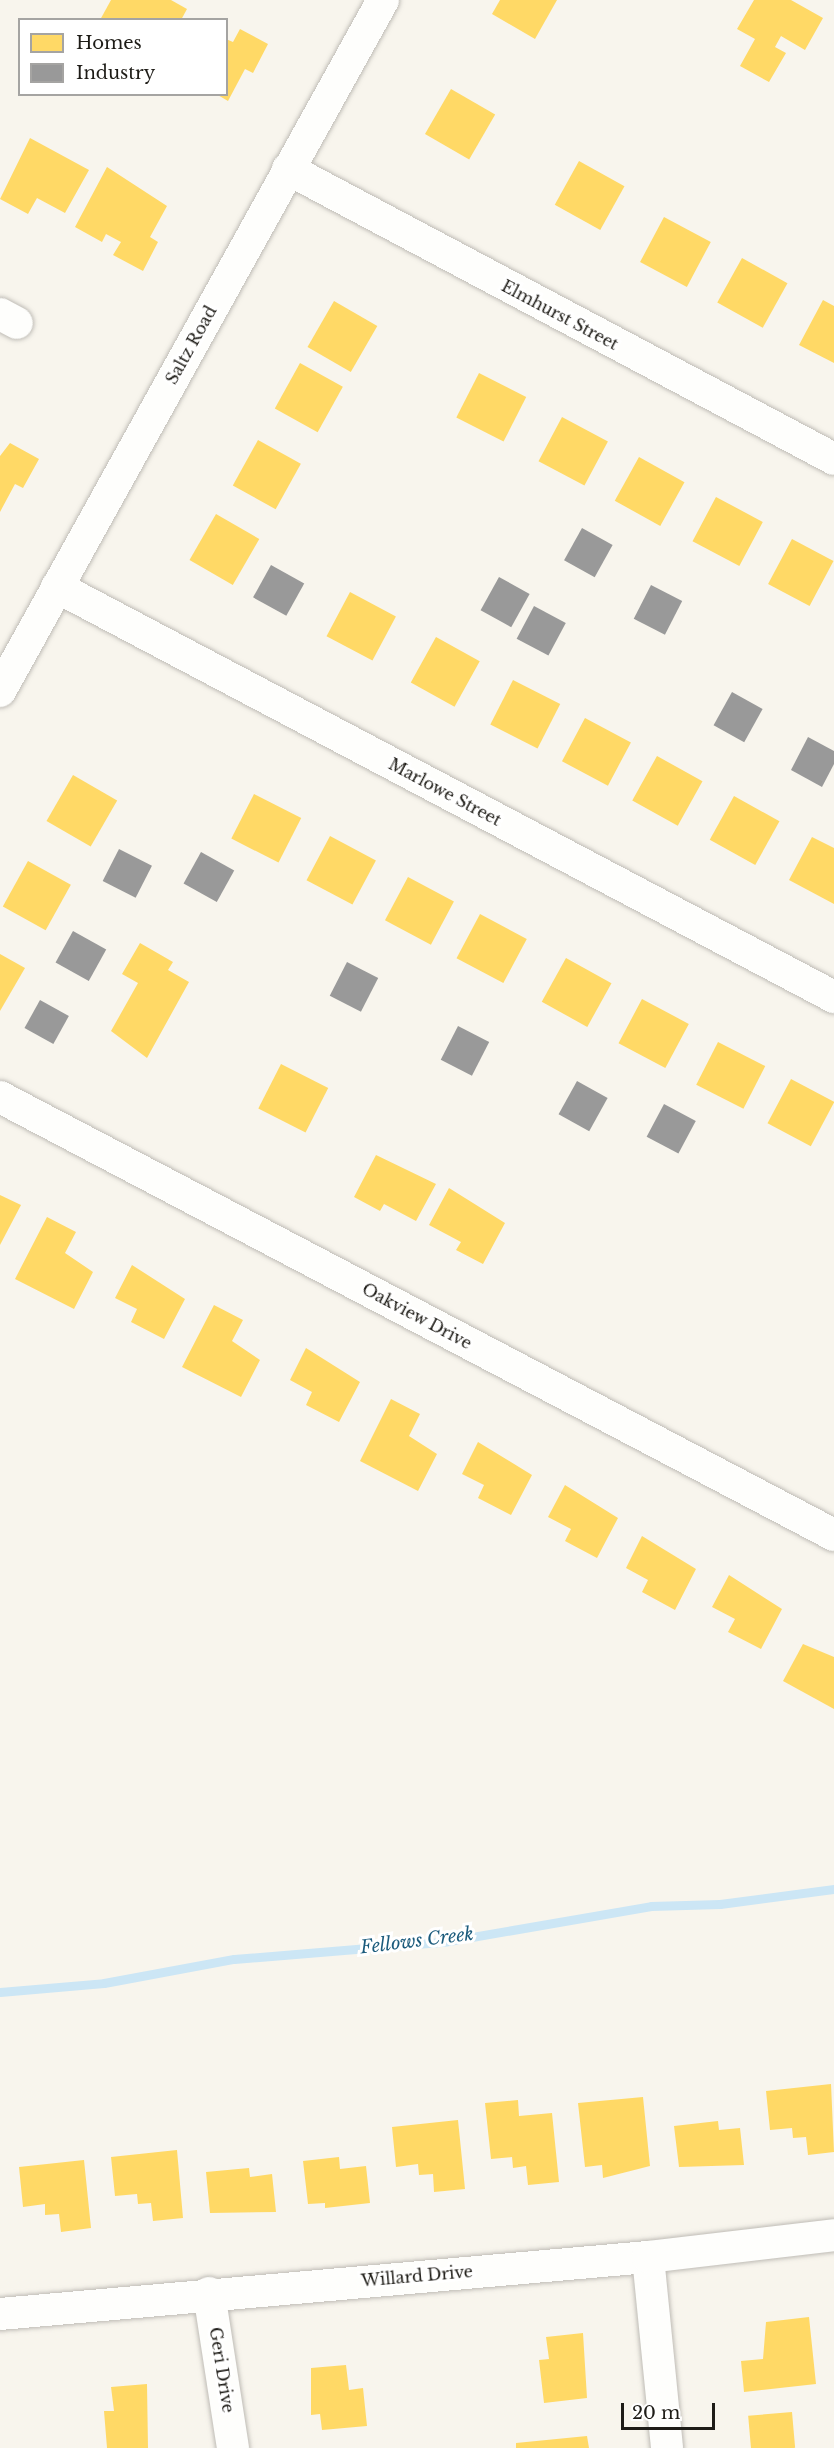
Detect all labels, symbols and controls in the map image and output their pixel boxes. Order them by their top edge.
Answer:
legend [18,18,228,96]
text: Homes [76,32,142,54]
text: Industry [76,62,155,84]
street label: Elmhurst Street [498,276,622,354]
street label: Saltz Road [162,303,220,387]
street label: Marlowe Street [386,754,504,830]
street label: Oakview Drive [359,1279,475,1353]
water label: Fellows Creek [359,1923,475,1959]
street label: Willard Drive [360,2262,474,2290]
street label: Geri Drive [206,2326,238,2414]
scale bar [624,2391,718,2429]
text: 20 m [632,2402,680,2424]

